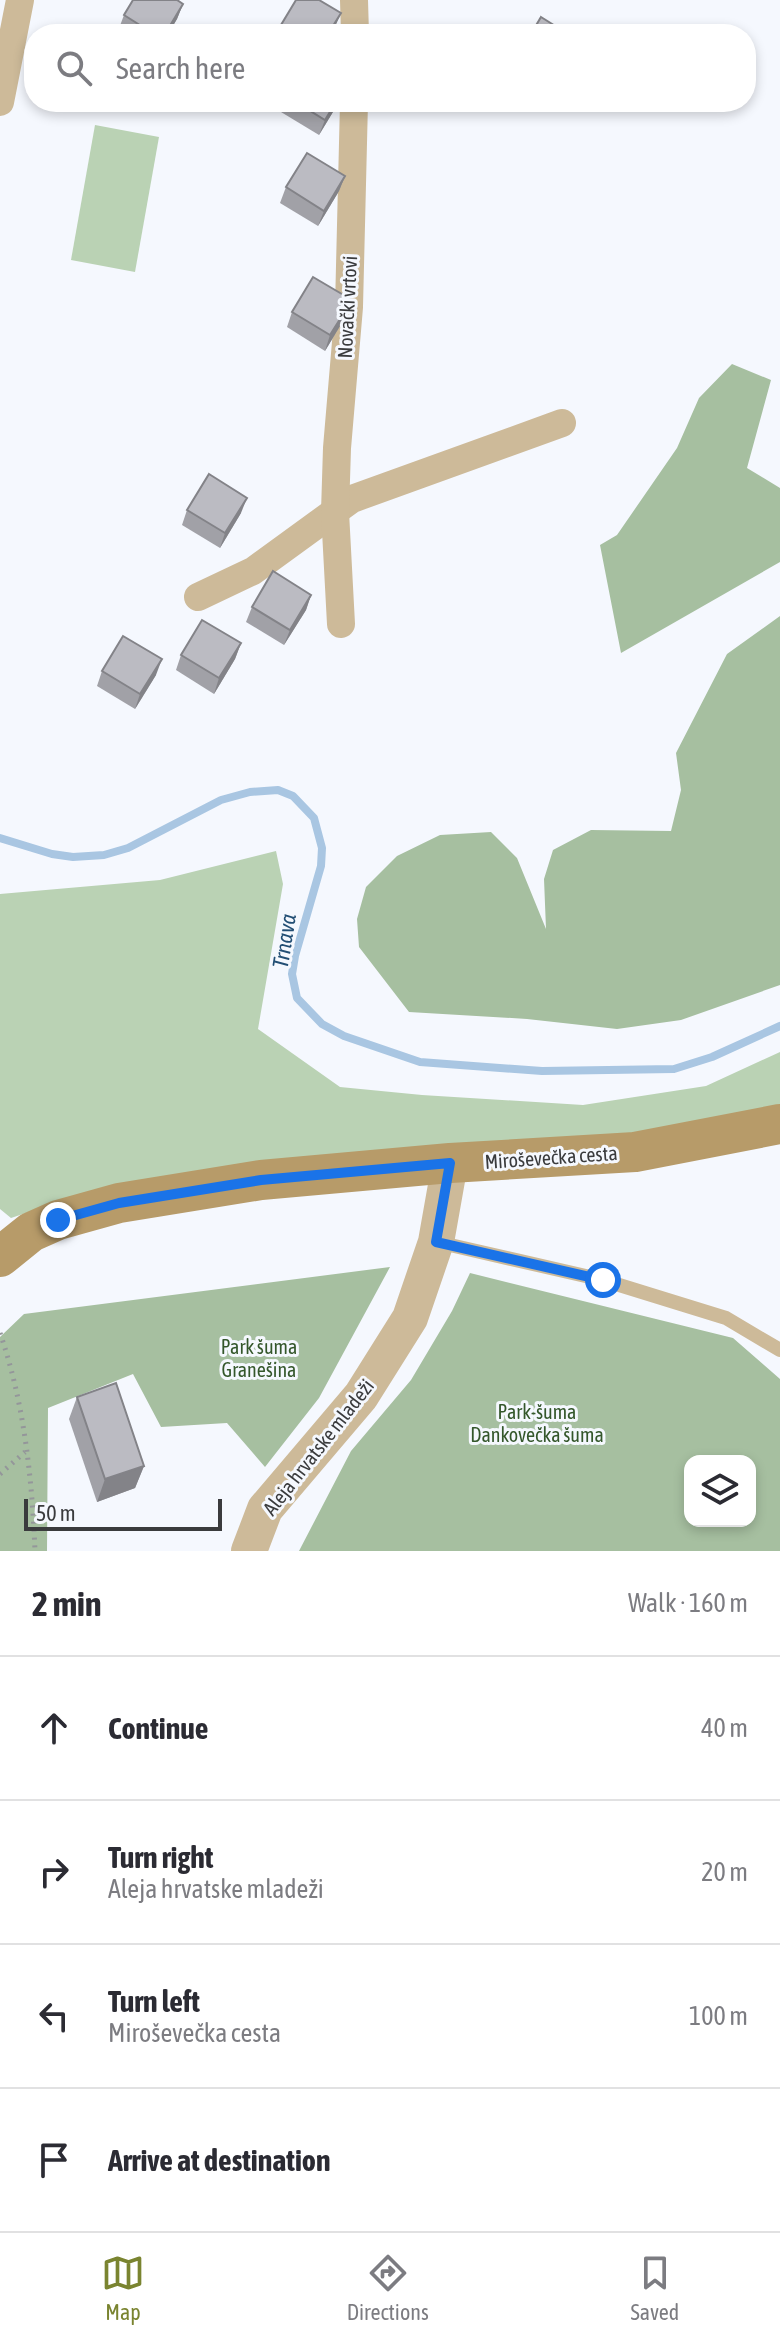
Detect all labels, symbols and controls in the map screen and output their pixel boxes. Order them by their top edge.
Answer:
search box [24,24,756,112]
icon: search [52,46,96,90]
text: Search here [116,51,245,85]
street label: Novački vrtovi [333,255,361,359]
water label: Trnava [267,912,301,970]
street label: Miroševečka cesta [484,1141,618,1173]
route end [40,1202,76,1238]
route start [585,1262,621,1298]
park label: Park šuma Granešina [221,1335,297,1381]
street label: Aleja hrvatske mladeži [258,1375,378,1519]
park label: Park-šuma Dankovečka šuma [470,1400,604,1446]
map controls [684,1455,756,1527]
button: layers [684,1455,756,1527]
scale bar [24,1495,222,1531]
text: 50 m [36,1500,76,1526]
text: 2 min [32,1584,101,1623]
text: Walk · 160 m [628,1588,748,1618]
icon: ahead [32,1706,76,1750]
text: Continue [108,1711,208,1745]
text: 40 m [701,1713,748,1743]
text: Turn right [108,1840,214,1874]
icon: right [32,1850,76,1894]
text: 20 m [701,1857,748,1887]
text: Aleja hrvatske mladeži [108,1874,324,1904]
text: Turn left [108,1984,200,2018]
icon: left [32,1994,76,2038]
text: 100 m [689,2001,748,2031]
text: Miroševečka cesta [108,2018,281,2048]
icon: arrive [32,2138,76,2182]
text: Arrive at destination [108,2143,330,2177]
tab: Map [101,2251,145,2325]
tab: Directions [347,2251,429,2325]
tab: Saved [630,2251,679,2325]

